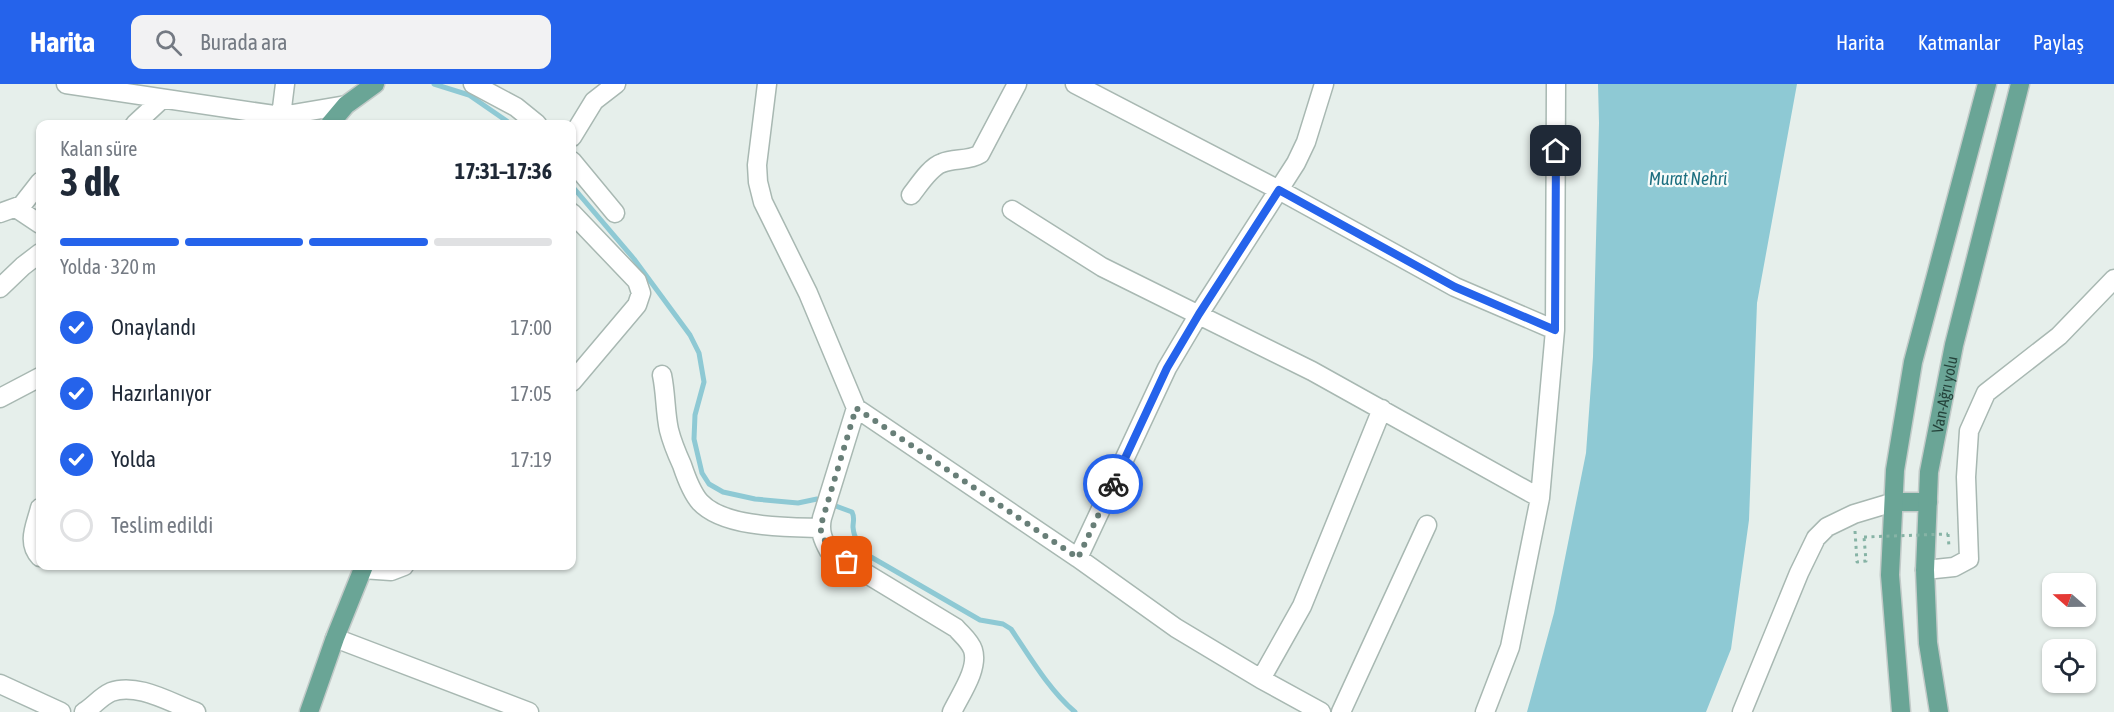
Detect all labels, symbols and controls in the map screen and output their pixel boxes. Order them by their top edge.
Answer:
search box [131,15,551,69]
text: Harita [30,26,95,58]
icon: search [152,26,185,59]
text: Burada ara [200,29,288,55]
text: Harita [1836,30,1885,54]
text: Katmanlar [1918,30,2000,54]
text: Paylaş [2033,30,2084,54]
pin [1530,125,1581,176]
icon: home [1539,134,1572,167]
text: Kalan süre [60,137,137,160]
text: 17:31–17:36 [455,158,552,184]
text: 3 dk [60,160,119,204]
water label: Murat Nehri [1649,168,1727,189]
text: Yolda · 320 m [60,255,156,278]
icon: check [60,311,93,344]
text: Onaylandı [111,314,196,340]
text: 17:00 [510,316,552,339]
street label: Van-Ağrı yolu [1928,355,1961,434]
icon: check [60,377,93,410]
text: Hazırlanıyor [111,380,211,406]
text: 17:05 [510,382,552,405]
icon: check [60,443,93,476]
text: Yolda [111,446,156,472]
text: 17:19 [511,448,552,471]
courier [1083,454,1143,514]
icon: bike [1097,468,1130,501]
text: Teslim edildi [111,512,213,538]
pin [821,536,872,587]
icon: bag [830,545,863,578]
north arrow [2042,573,2096,627]
map controls [2042,573,2096,693]
button: locate [2042,639,2096,693]

